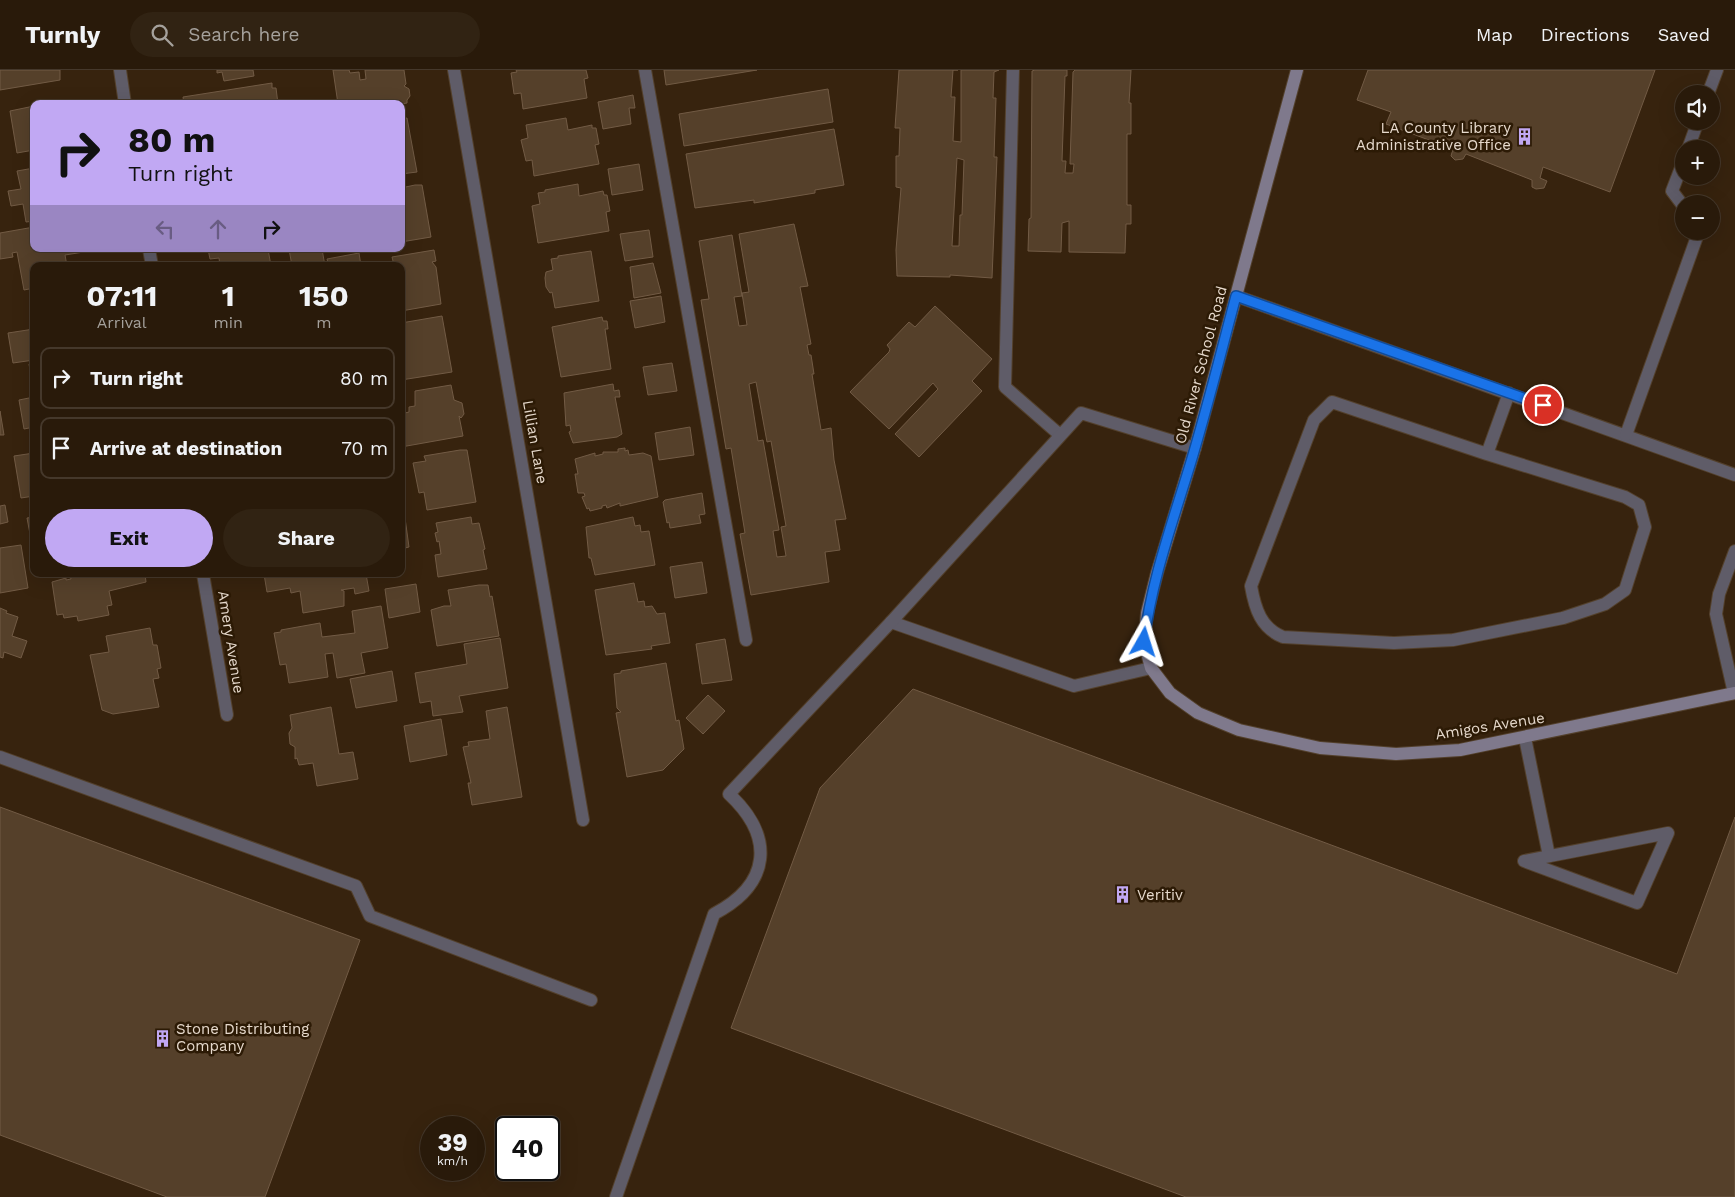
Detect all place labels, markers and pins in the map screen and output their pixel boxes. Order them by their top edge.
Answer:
place label: LA County Library Administrative Office [1356,119,1511,154]
building icon: LA County Library Administrative Office [1515,127,1535,147]
pin [1522,384,1564,426]
building icon: Veritiv [1113,885,1133,905]
place label: Veritiv [1137,886,1183,904]
place label: Stone Distributing Company [176,1020,309,1055]
building icon: Stone Distributing Company [152,1028,172,1048]

